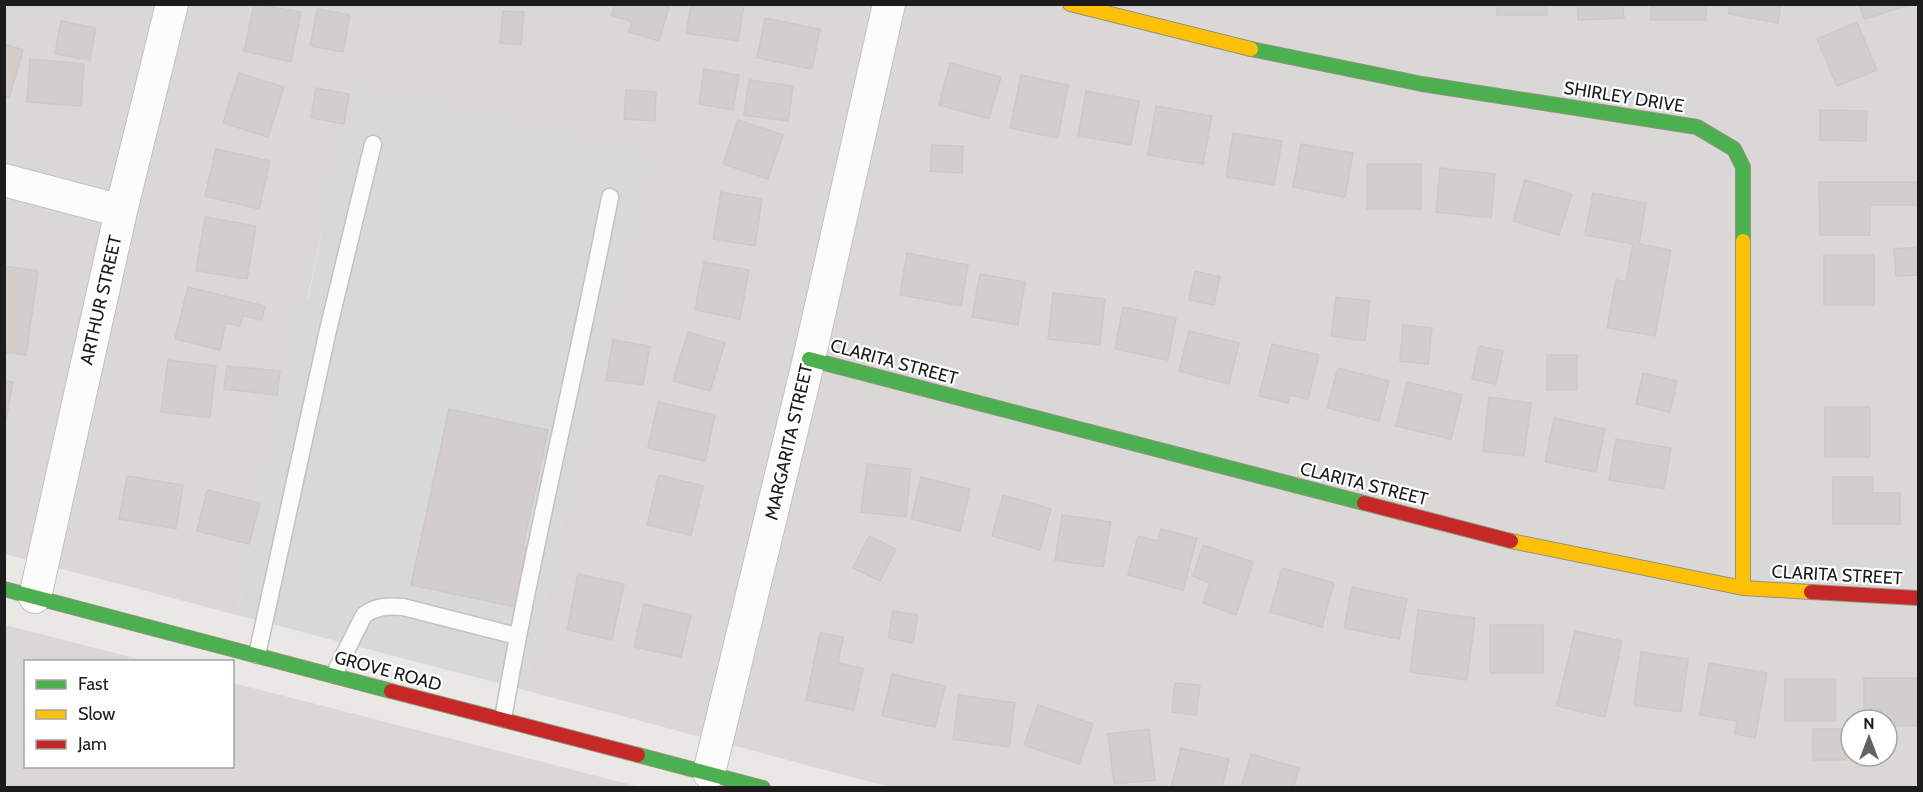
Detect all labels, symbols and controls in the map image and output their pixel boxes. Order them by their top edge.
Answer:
street label: SHIRLEY DRIVE [1562,77,1686,117]
street label: ARTHUR STREET [75,233,127,367]
street label: CLARITA STREET [828,334,960,390]
street label: MARGARITA STREET [760,361,818,522]
street label: CLARITA STREET [1298,457,1431,511]
street label: CLARITA STREET [1771,561,1903,589]
street label: GROVE ROAD [332,646,444,696]
legend [24,660,234,768]
text: Fast [78,673,109,695]
text: Slow [78,703,115,725]
north arrow [1839,708,1899,768]
text: N [1863,714,1875,733]
text: Jam [77,733,107,755]

